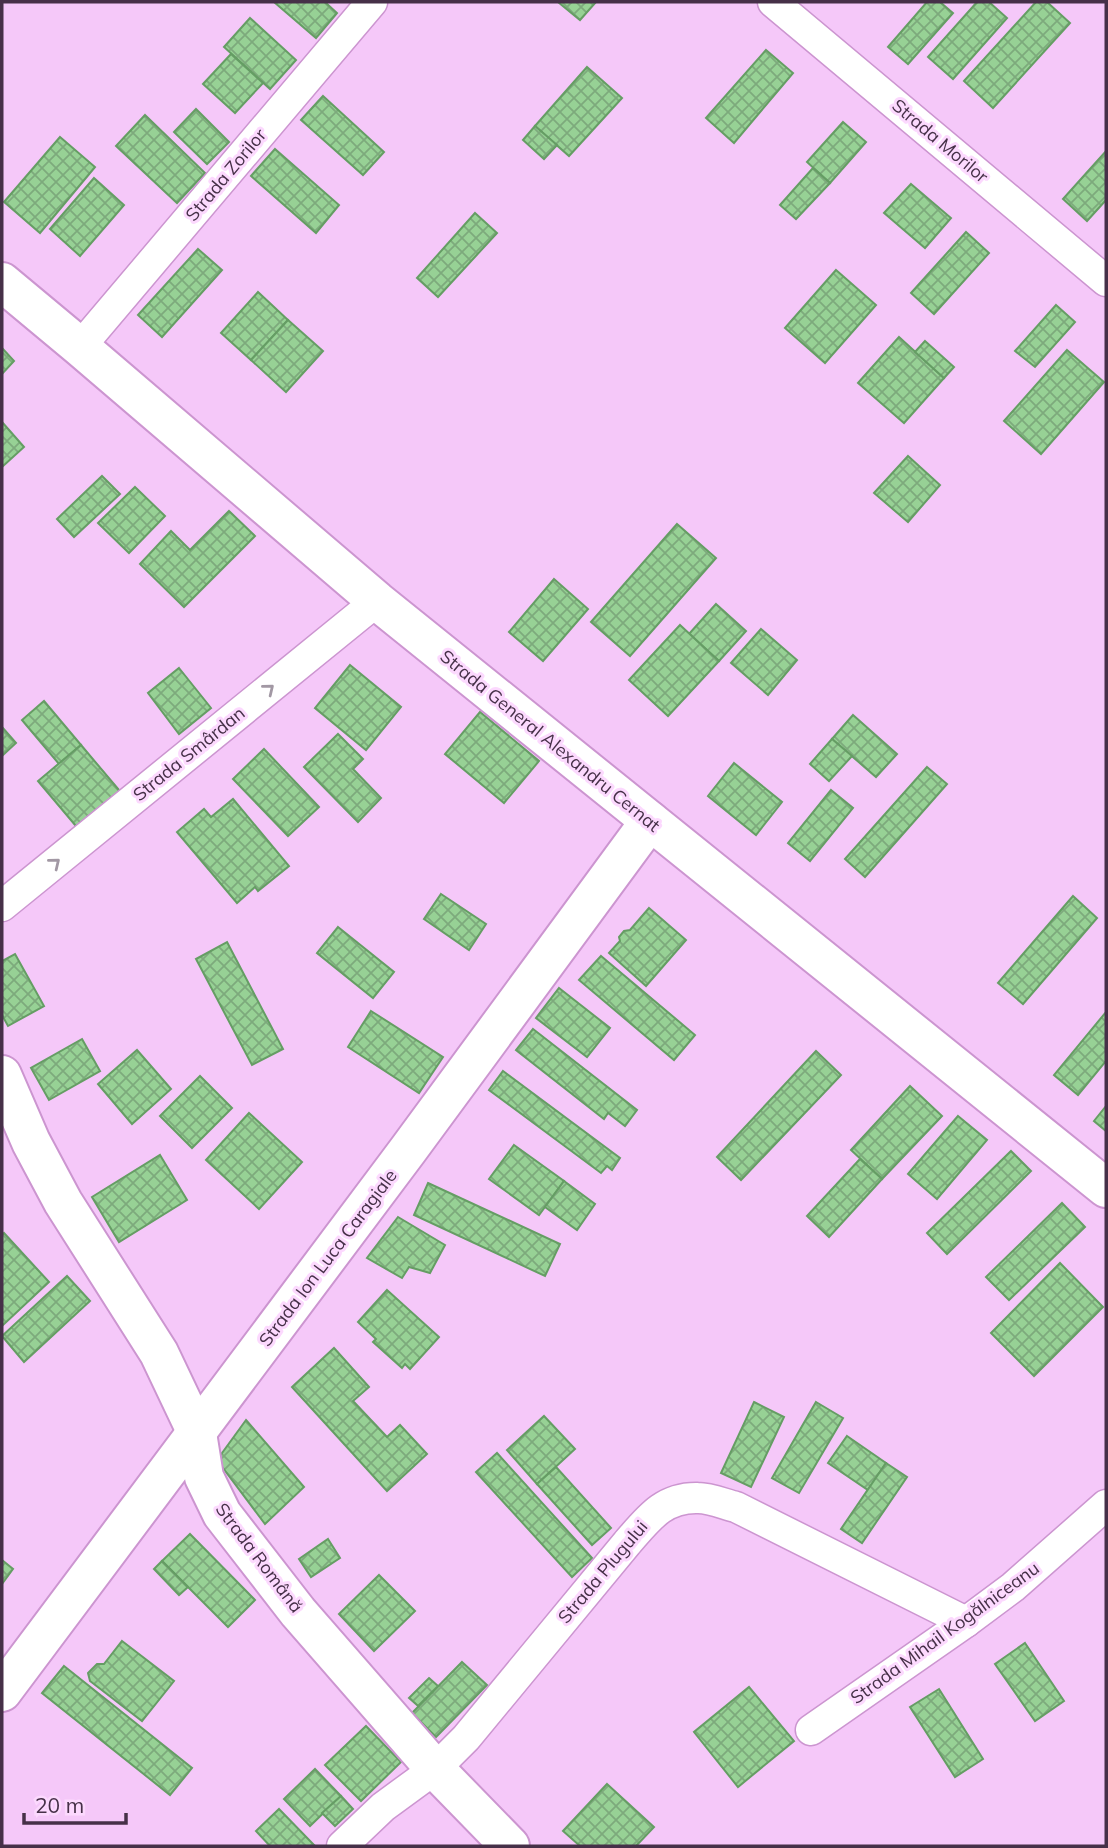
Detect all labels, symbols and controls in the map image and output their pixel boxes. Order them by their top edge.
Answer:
street label: Strada Morilor [887,94,994,188]
street label: Strada Zorilor [180,123,271,226]
street label: Strada General Alexandru Cernat [436,645,665,837]
one-way arrow [262,684,274,697]
street label: Strada Smârdan [128,701,249,806]
one-way arrow [46,859,59,871]
street label: Strada Ion Luca Caragiale [254,1165,402,1351]
street label: Strada Română [211,1498,308,1617]
street label: Strada Plugului [553,1515,652,1628]
street label: Strada Mihail Kogălniceanu [846,1556,1044,1709]
scale bar [24,1782,126,1826]
text: 20 m [35,1792,84,1818]

